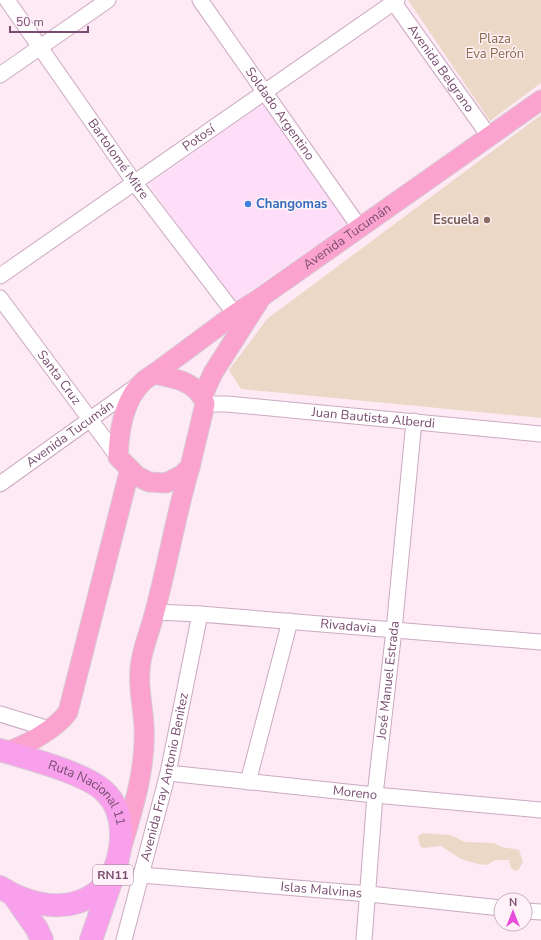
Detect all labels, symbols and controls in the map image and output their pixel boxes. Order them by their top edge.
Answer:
scale bar [10,8,88,34]
text: 50 m [16,14,44,30]
street label: Avenida Belgrano [403,21,478,116]
park label: Plaza Eva Perón [466,30,524,63]
street label: Soldado Argentino [241,64,319,164]
street label: Bartolomé Mitre [83,115,153,203]
street label: Potosí [179,120,219,156]
place label: Changomas [256,195,327,213]
marker: Changomas [243,199,253,209]
street label: Avenida Tucumán [299,199,395,274]
place label: Escuela [433,211,479,229]
marker: Escuela [482,215,492,225]
street label: Santa Cruz [33,347,85,408]
street label: Avenida Tucumán [22,396,117,471]
street label: Juan Bautista Alberdi [310,403,436,433]
street label: Rivadavia [320,615,377,637]
street label: José Manuel Estrada [372,620,404,741]
street label: Avenida Fray Antonio Benitez [136,691,193,863]
street label: Ruta Nacional 11 [46,756,130,827]
street label: Moreno [332,782,378,804]
road number: RN11 [93,865,133,885]
street label: Islas Malvinas [280,878,363,902]
north arrow [493,892,533,932]
text: N [509,895,517,910]

